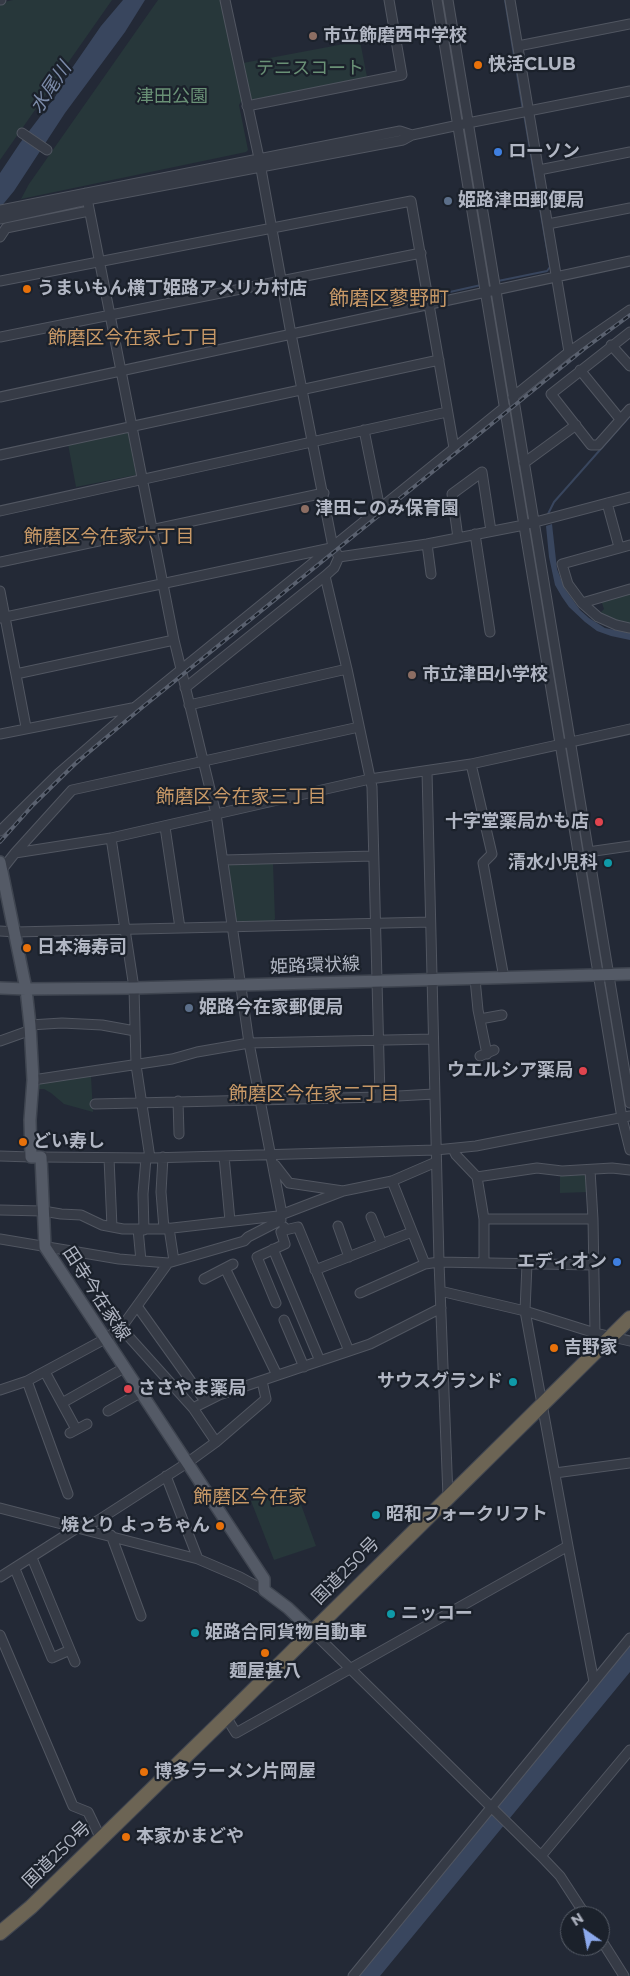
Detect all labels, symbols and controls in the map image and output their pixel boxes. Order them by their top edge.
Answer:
place label: 市立飾磨西中学校 [323,25,467,47]
marker: 市立飾磨西中学校 [307,30,319,42]
place label: 快活CLUB [488,54,576,76]
water label: 水尾川 [26,58,76,118]
park label: テニスコート [256,58,364,80]
marker: 快活CLUB [472,59,484,71]
park label: 津田公園 [136,86,208,108]
place label: ローソン [508,141,580,163]
marker: ローソン [492,146,504,158]
place label: 姫路津田郵便局 [458,190,584,212]
marker: 姫路津田郵便局 [442,195,454,207]
place label: うまいもん横丁姫路アメリカ村店 [37,278,307,300]
marker: うまいもん横丁姫路アメリカ村店 [21,283,33,295]
district label: 飾磨区蓼野町 [329,287,449,311]
district label: 飾磨区今在家七丁目 [48,327,218,349]
place label: 津田このみ保育園 [315,498,459,520]
marker: 津田このみ保育園 [299,503,311,515]
district label: 飾磨区今在家六丁目 [24,526,194,548]
place label: 市立津田小学校 [422,664,548,686]
marker: 市立津田小学校 [406,669,418,681]
district label: 飾磨区今在家三丁目 [156,786,326,808]
place label: 十字堂薬局かも店 [445,811,589,833]
marker: 十字堂薬局かも店 [593,816,605,828]
place label: 清水小児科 [508,852,598,874]
marker: 清水小児科 [602,857,614,869]
place label: 日本海寿司 [37,937,127,959]
marker: 日本海寿司 [21,942,33,954]
street label: 姫路環状線 [270,954,360,978]
place label: 姫路今在家郵便局 [199,997,343,1019]
marker: 姫路今在家郵便局 [183,1002,195,1014]
place label: ウエルシア薬局 [447,1060,573,1082]
marker: ウエルシア薬局 [577,1065,589,1077]
district label: 飾磨区今在家二丁目 [229,1083,399,1105]
place label: どい寿し [33,1131,105,1153]
marker: どい寿し [17,1136,29,1148]
street label: 田寺今在家線 [58,1243,134,1345]
place label: エディオン [517,1251,607,1273]
marker: エディオン [611,1256,623,1268]
place label: 吉野家 [564,1337,618,1359]
marker: 吉野家 [548,1342,560,1354]
place label: サウスグランド [377,1371,503,1393]
marker: サウスグランド [507,1376,519,1388]
place label: ささやま薬局 [138,1378,246,1400]
marker: ささやま薬局 [122,1383,134,1395]
district label: 飾磨区今在家 [193,1486,307,1508]
place label: 昭和フォークリフト [386,1504,548,1526]
marker: 昭和フォークリフト [370,1509,382,1521]
place label: 焼とり よっちゃん [61,1515,210,1537]
marker: 焼とり よっちゃん [214,1520,226,1532]
street label: 国道250号 [308,1533,384,1609]
place label: ニッコー [401,1603,473,1625]
marker: ニッコー [385,1608,397,1620]
place label: 姫路合同貨物自動車 [205,1622,367,1644]
marker: 姫路合同貨物自動車 [189,1627,201,1639]
marker: 麺屋甚八 [259,1647,271,1659]
place label: 麺屋甚八 [229,1661,301,1683]
place label: 博多ラーメン片岡屋 [154,1761,316,1783]
marker: 博多ラーメン片岡屋 [138,1766,150,1778]
street label: 国道250号 [18,1817,96,1893]
place label: 本家かまどや [136,1826,244,1848]
marker: 本家かまどや [120,1831,132,1843]
north arrow [560,1906,610,1956]
text: N [568,1909,587,1930]

